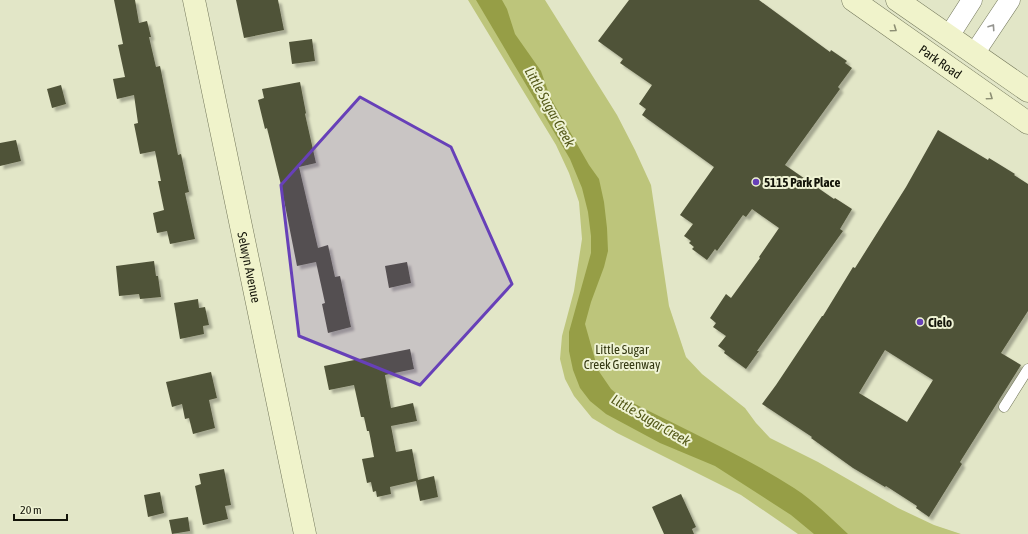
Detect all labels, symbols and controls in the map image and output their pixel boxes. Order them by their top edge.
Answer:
one-way arrow [890,24,897,32]
one-way arrow [987,24,995,31]
street label: Park Road [916,41,965,82]
water label: Little Sugar Creek [522,64,579,150]
one-way arrow [986,92,993,100]
place label: 5115 Park Place [764,175,840,190]
marker: 5115 Park Place [751,177,761,187]
street label: Selwyn Avenue [235,231,264,304]
place label: Cielo [928,315,952,330]
marker: Cielo [915,317,925,327]
park label: Little Sugar Creek Greenway [584,342,661,372]
water label: Little Sugar Creek [609,391,694,449]
scale bar [14,496,67,522]
text: 20 m [20,503,42,517]

